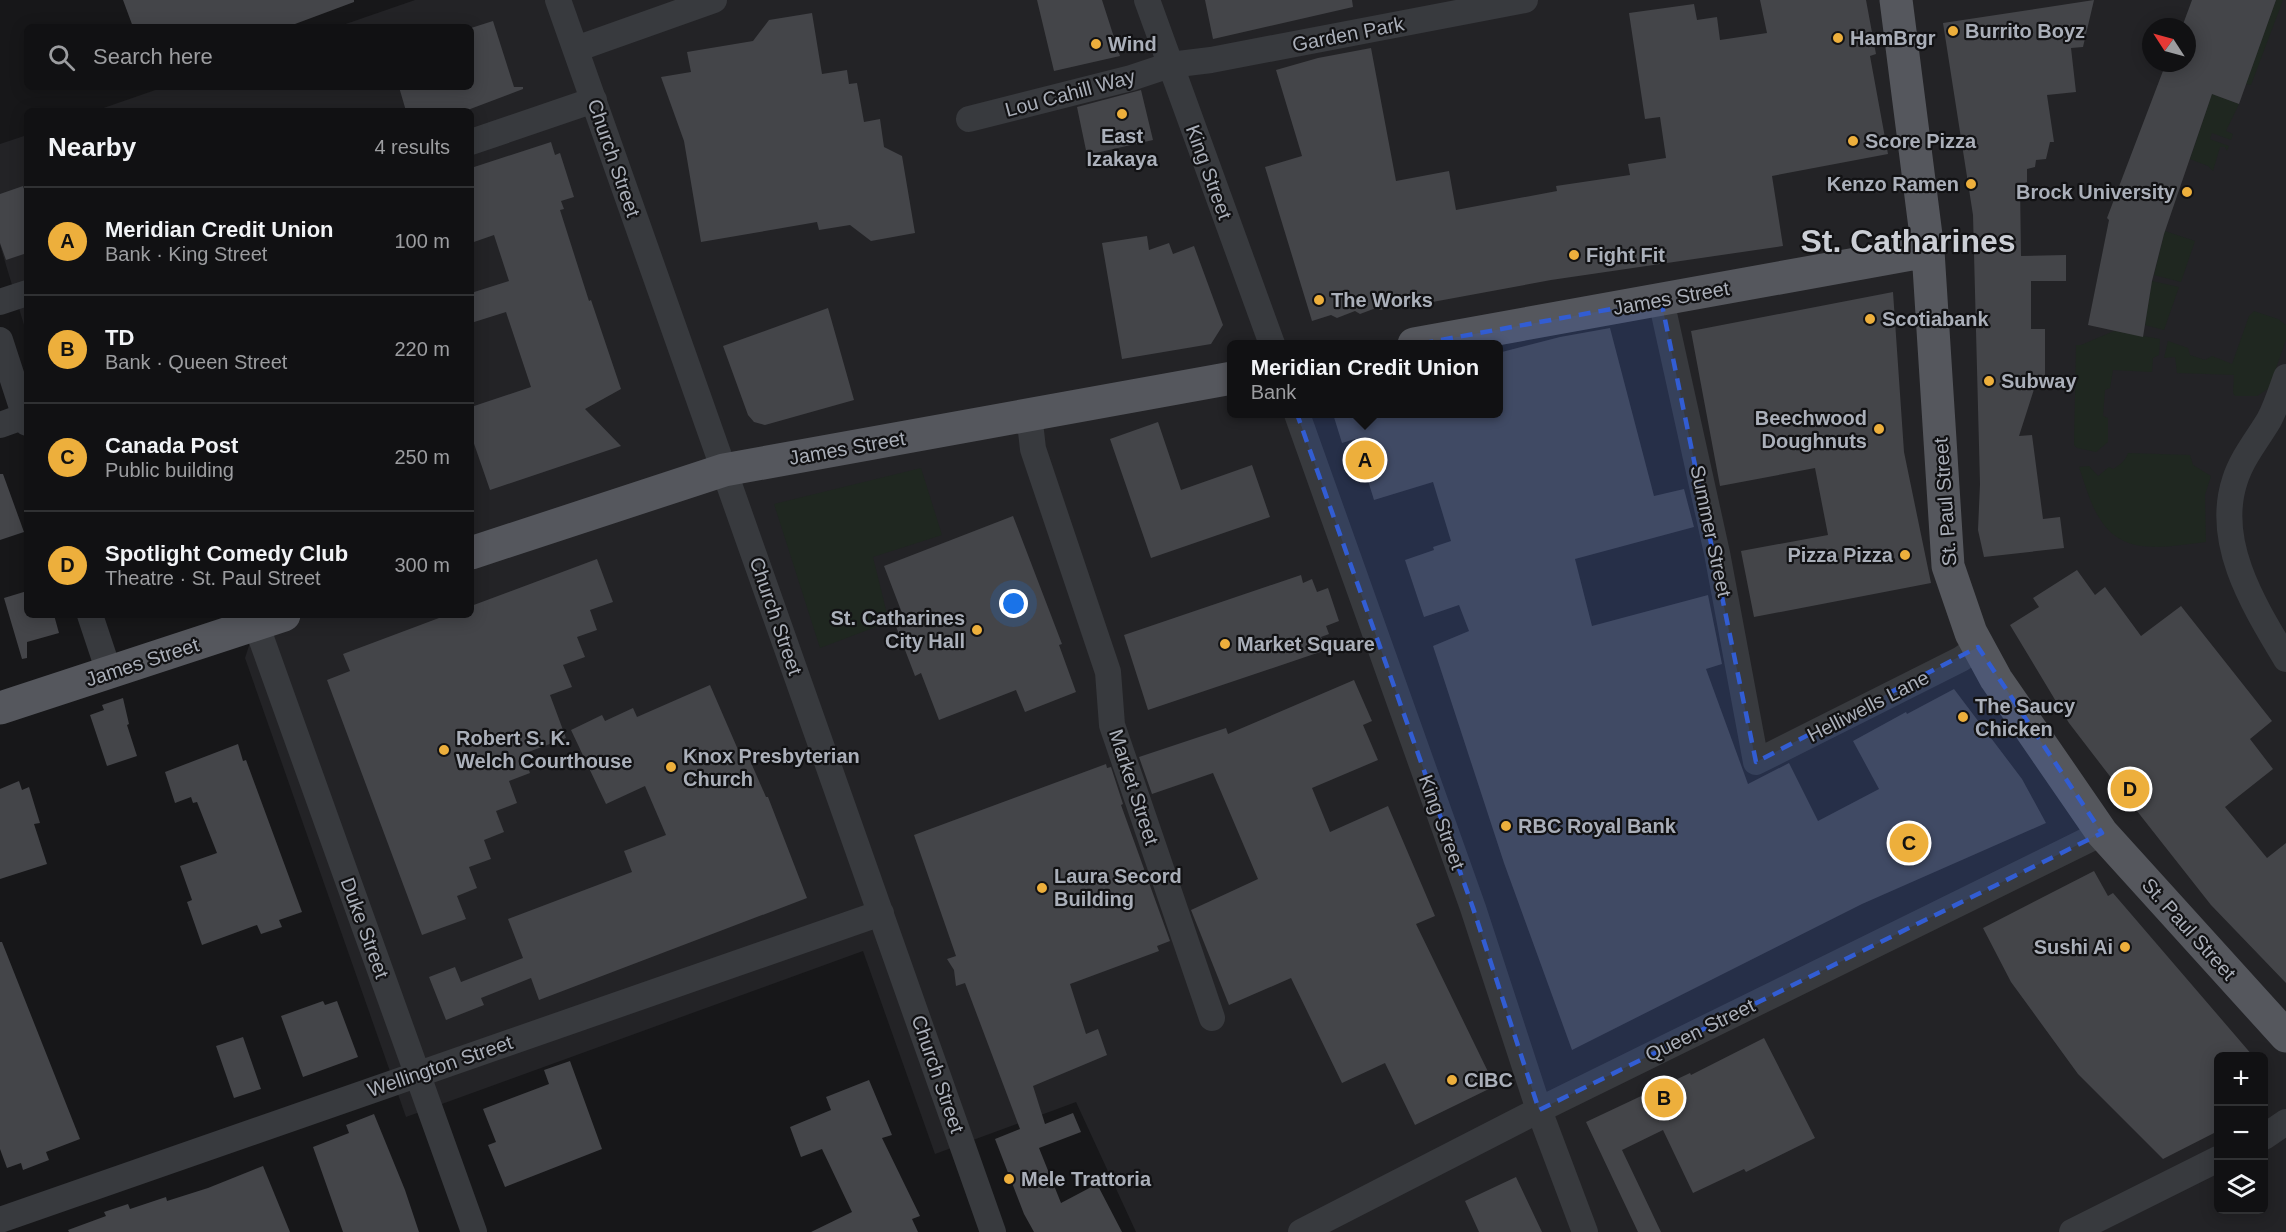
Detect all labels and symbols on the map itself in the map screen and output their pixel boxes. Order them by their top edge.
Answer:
street label: Garden Park [1290,12,1407,56]
north arrow [2142,18,2196,72]
place label: Burrito Boyz [1965,20,2085,42]
marker: Burrito Boyz [1946,24,1960,38]
place label: HamBrgr [1850,27,1936,49]
marker: HamBrgr [1831,31,1845,45]
place label: Wind [1108,33,1157,55]
marker: Wind [1089,37,1103,51]
street label: Lou Cahill Way [1003,65,1137,121]
street label: Church Street [584,96,645,220]
marker: East Izakaya [1115,107,1129,121]
street label: King Street [1182,122,1236,223]
place label: East Izakaya [1086,125,1158,170]
place label: Score Pizza [1865,130,1977,152]
marker: Score Pizza [1846,134,1860,148]
place label: Kenzo Ramen [1827,173,1959,195]
marker: Kenzo Ramen [1964,177,1978,191]
place label: Brock University [2016,181,2176,203]
marker: Brock University [2180,185,2194,199]
district label: St. Catharines [1800,223,2016,259]
place label: Fight Fit [1586,244,1665,266]
marker: Fight Fit [1567,248,1581,262]
street label: James Street [1611,277,1731,319]
place label: The Works [1331,289,1433,311]
marker: The Works [1312,293,1326,307]
place label: Scotiabank [1882,308,1990,330]
marker: Scotiabank [1863,312,1877,326]
place label: Subway [2001,370,2077,392]
marker: Subway [1982,374,1996,388]
place label: Beechwood Doughnuts [1755,407,1867,452]
marker: Beechwood Doughnuts [1872,422,1886,436]
street label: James Street [787,427,907,469]
street label: St. Paul Street [1929,436,1960,567]
pin: A [1346,438,1384,482]
street label: Summer Street [1686,463,1736,599]
place label: Pizza Pizza [1787,544,1894,566]
marker: Pizza Pizza [1898,548,1912,562]
street label: Church Street [746,554,807,678]
your location [999,589,1028,618]
place label: St. Catharines City Hall [831,607,965,652]
marker: St. Catharines City Hall [970,623,984,637]
street label: James Street [83,633,202,691]
place label: Market Square [1237,633,1375,655]
marker: Market Square [1218,637,1232,651]
street label: Helliwells Lane [1804,666,1932,746]
place label: The Saucy Chicken [1975,695,2076,740]
marker: The Saucy Chicken [1956,710,1970,724]
place label: Robert S. K. Welch Courthouse [456,727,632,772]
street label: Market Street [1105,727,1163,848]
marker: Robert S. K. Welch Courthouse [437,743,451,757]
place label: Knox Presbyterian Church [683,745,860,790]
marker: Knox Presbyterian Church [664,760,678,774]
pin: D [2110,766,2150,812]
street label: King Street [1415,772,1469,873]
place label: RBC Royal Bank [1518,815,1677,837]
marker: RBC Royal Bank [1499,819,1513,833]
pin: C [1890,820,1928,866]
place label: Laura Secord Building [1054,865,1182,910]
street label: St. Paul Street [2138,874,2241,985]
street label: Duke Street [337,875,394,982]
marker: Laura Secord Building [1035,881,1049,895]
place label: Sushi Ai [2034,936,2113,958]
marker: Sushi Ai [2118,940,2132,954]
street label: Queen Street [1642,994,1759,1066]
street label: Church Street [908,1012,969,1136]
street label: Wellington Street [365,1031,516,1101]
place label: CIBC [1464,1069,1513,1091]
marker: CIBC [1445,1073,1459,1087]
pin: B [1644,1076,1684,1120]
place label: Mele Trattoria [1021,1168,1152,1190]
marker: Mele Trattoria [1002,1172,1016,1186]

